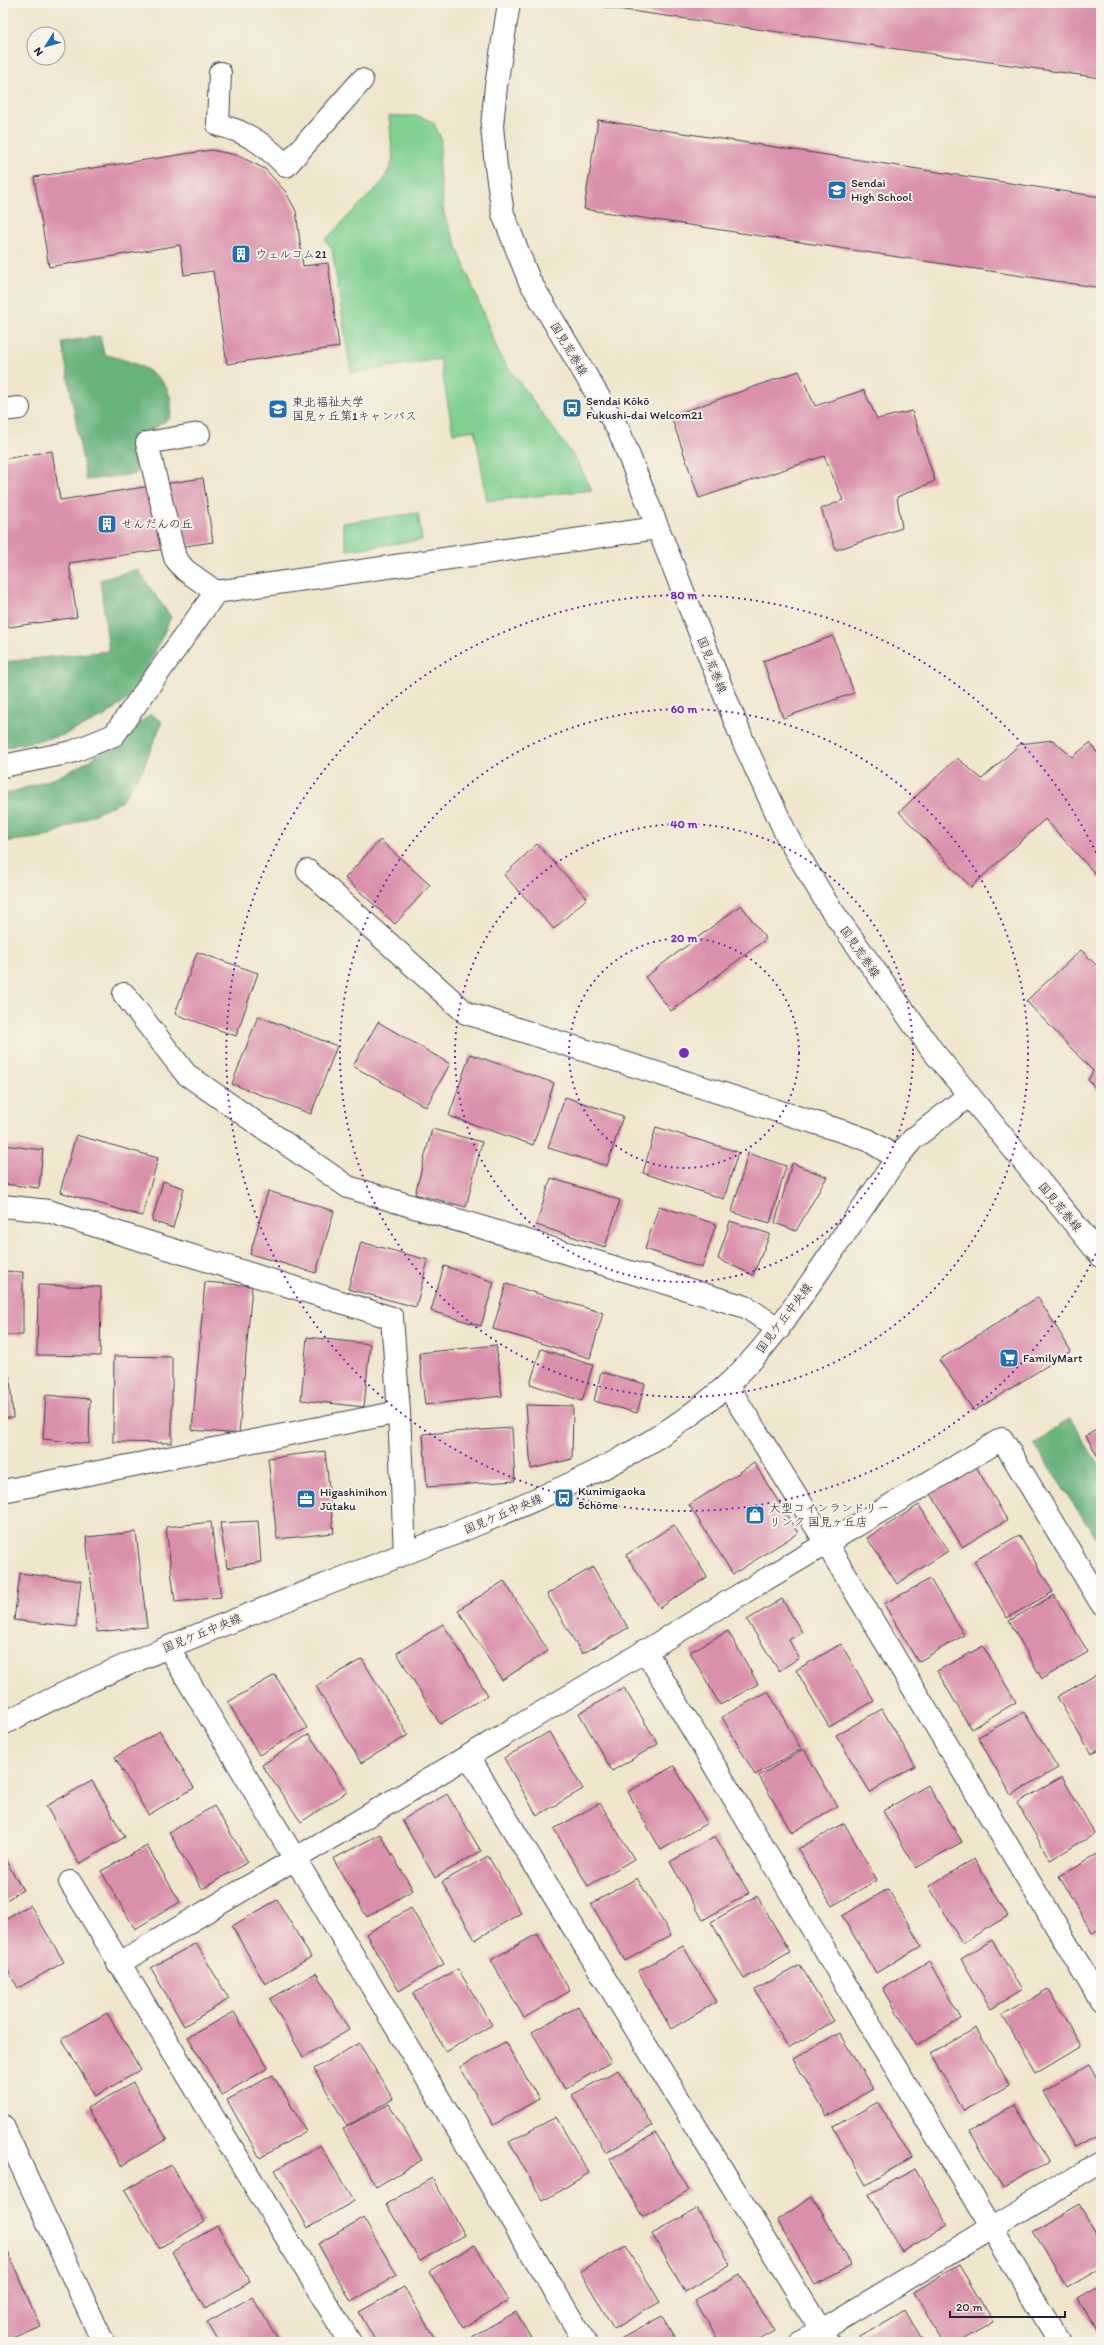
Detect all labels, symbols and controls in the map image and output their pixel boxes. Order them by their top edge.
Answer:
north arrow [26,26,66,66]
text: N [31,45,46,59]
place label: Sendai High School [851,176,912,204]
school or university icon: Sendai High School [826,179,848,201]
building icon: ウェルコム21 [230,243,252,265]
place label: ウェルコム21 [255,247,327,261]
street label: 国見荒巻線 [548,320,590,378]
place label: Sendai Kōkō Fukushi-dai Welcom21 [586,394,703,422]
place label: 東北福祉大学 国見ヶ丘第1キャンパス [292,395,417,423]
bus stop icon: Sendai Kōkō Fukushi-dai Welcom21 [561,397,583,419]
school or university icon: 東北福祉大学 国見ヶ丘第1キャンパス [267,398,289,420]
building icon: せんだんの丘 [96,513,118,535]
place label: せんだんの丘 [121,517,193,531]
text: 80 m [671,588,698,602]
street label: 国見荒巻線 [694,635,730,695]
text: 60 m [671,702,698,716]
text: 40 m [670,817,699,831]
street label: 国見荒巻線 [837,923,883,981]
text: 20 m [671,931,698,945]
centre of rings [677,1046,691,1060]
street label: 国見荒巻線 [1035,1180,1085,1234]
street label: 国見ケ丘中央線 [753,1280,815,1356]
supermarket icon: FamilyMart [998,1347,1020,1369]
place label: FamilyMart [1023,1351,1083,1365]
place label: Kunimigaoka 5chōme [578,1484,646,1512]
place label: Higashinihon Jūtaku [320,1485,387,1513]
bus stop icon: Kunimigaoka 5chōme [553,1487,575,1509]
office icon: Higashinihon Jūtaku [295,1488,317,1510]
street label: 国見ケ丘中央線 [462,1491,544,1537]
place label: 大型コインランドリー リンク 国見ヶ丘店 [769,1501,889,1529]
shop icon: 大型コインランドリー リンク 国見ヶ丘店 [744,1504,766,1526]
street label: 国見ケ丘中央線 [160,1611,244,1655]
scale bar [950,2293,1065,2319]
text: 20 m [956,2300,983,2314]

